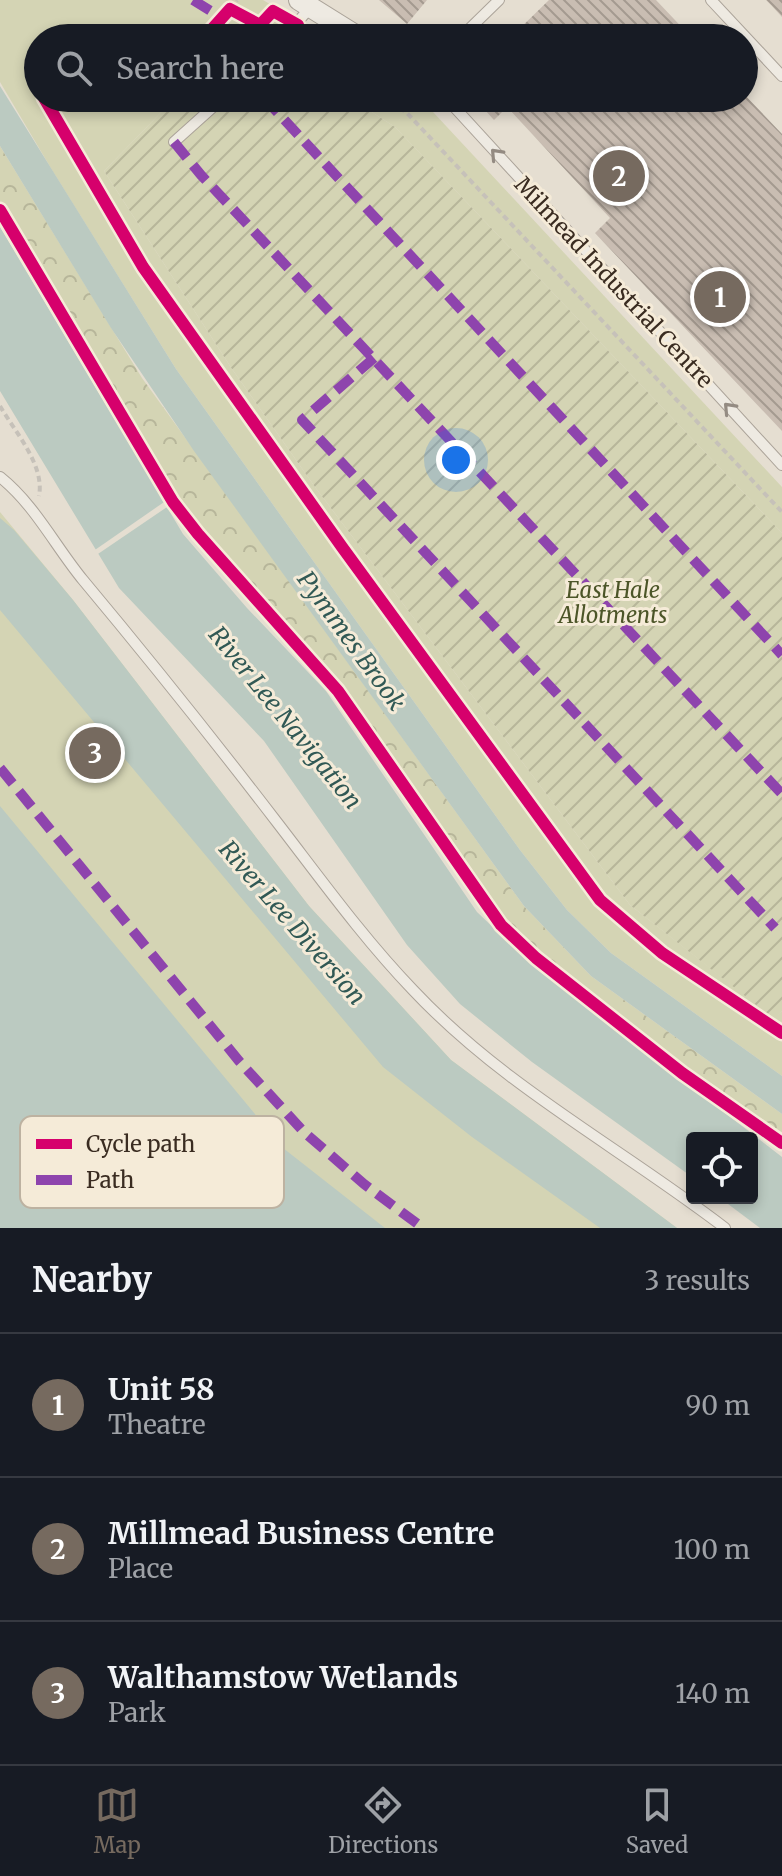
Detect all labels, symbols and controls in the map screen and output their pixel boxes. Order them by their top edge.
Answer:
search box [24,24,758,112]
icon: search [52,46,96,90]
text: Search here [116,49,284,87]
pin: 2 [593,146,645,206]
one-way arrow [492,149,506,164]
street label: Milmead Industrial Centre [509,171,719,393]
pin: 1 [694,267,746,327]
one-way arrow [725,402,739,417]
your location [436,440,476,480]
water label: Pymmes Brook [290,565,412,716]
park label: East Hale Allotments [557,576,667,629]
water label: River Lee Navigation [202,620,369,815]
pin: 3 [69,723,121,783]
water label: River Lee Diversion [212,834,372,1011]
legend [20,1116,284,1208]
text: Cycle path [86,1130,196,1158]
map controls [686,1132,758,1204]
button: locate [686,1132,758,1204]
text: Path [86,1166,135,1194]
text: Nearby [32,1259,152,1301]
text: 3 results [645,1264,750,1297]
text: Unit 58 [108,1370,215,1408]
text: 1 [52,1389,64,1422]
text: 90 m [686,1389,750,1422]
text: Theatre [108,1408,206,1441]
text: Millmead Business Centre [108,1514,494,1552]
text: 2 [50,1533,66,1566]
text: 100 m [674,1533,750,1566]
text: Place [108,1552,173,1585]
text: Walthamstow Wetlands [108,1658,458,1696]
text: 3 [51,1677,65,1710]
text: 140 m [675,1677,750,1710]
text: Park [108,1696,166,1729]
tab: Map [94,1783,141,1859]
tab: Directions [328,1783,438,1859]
tab: Saved [626,1783,688,1859]

